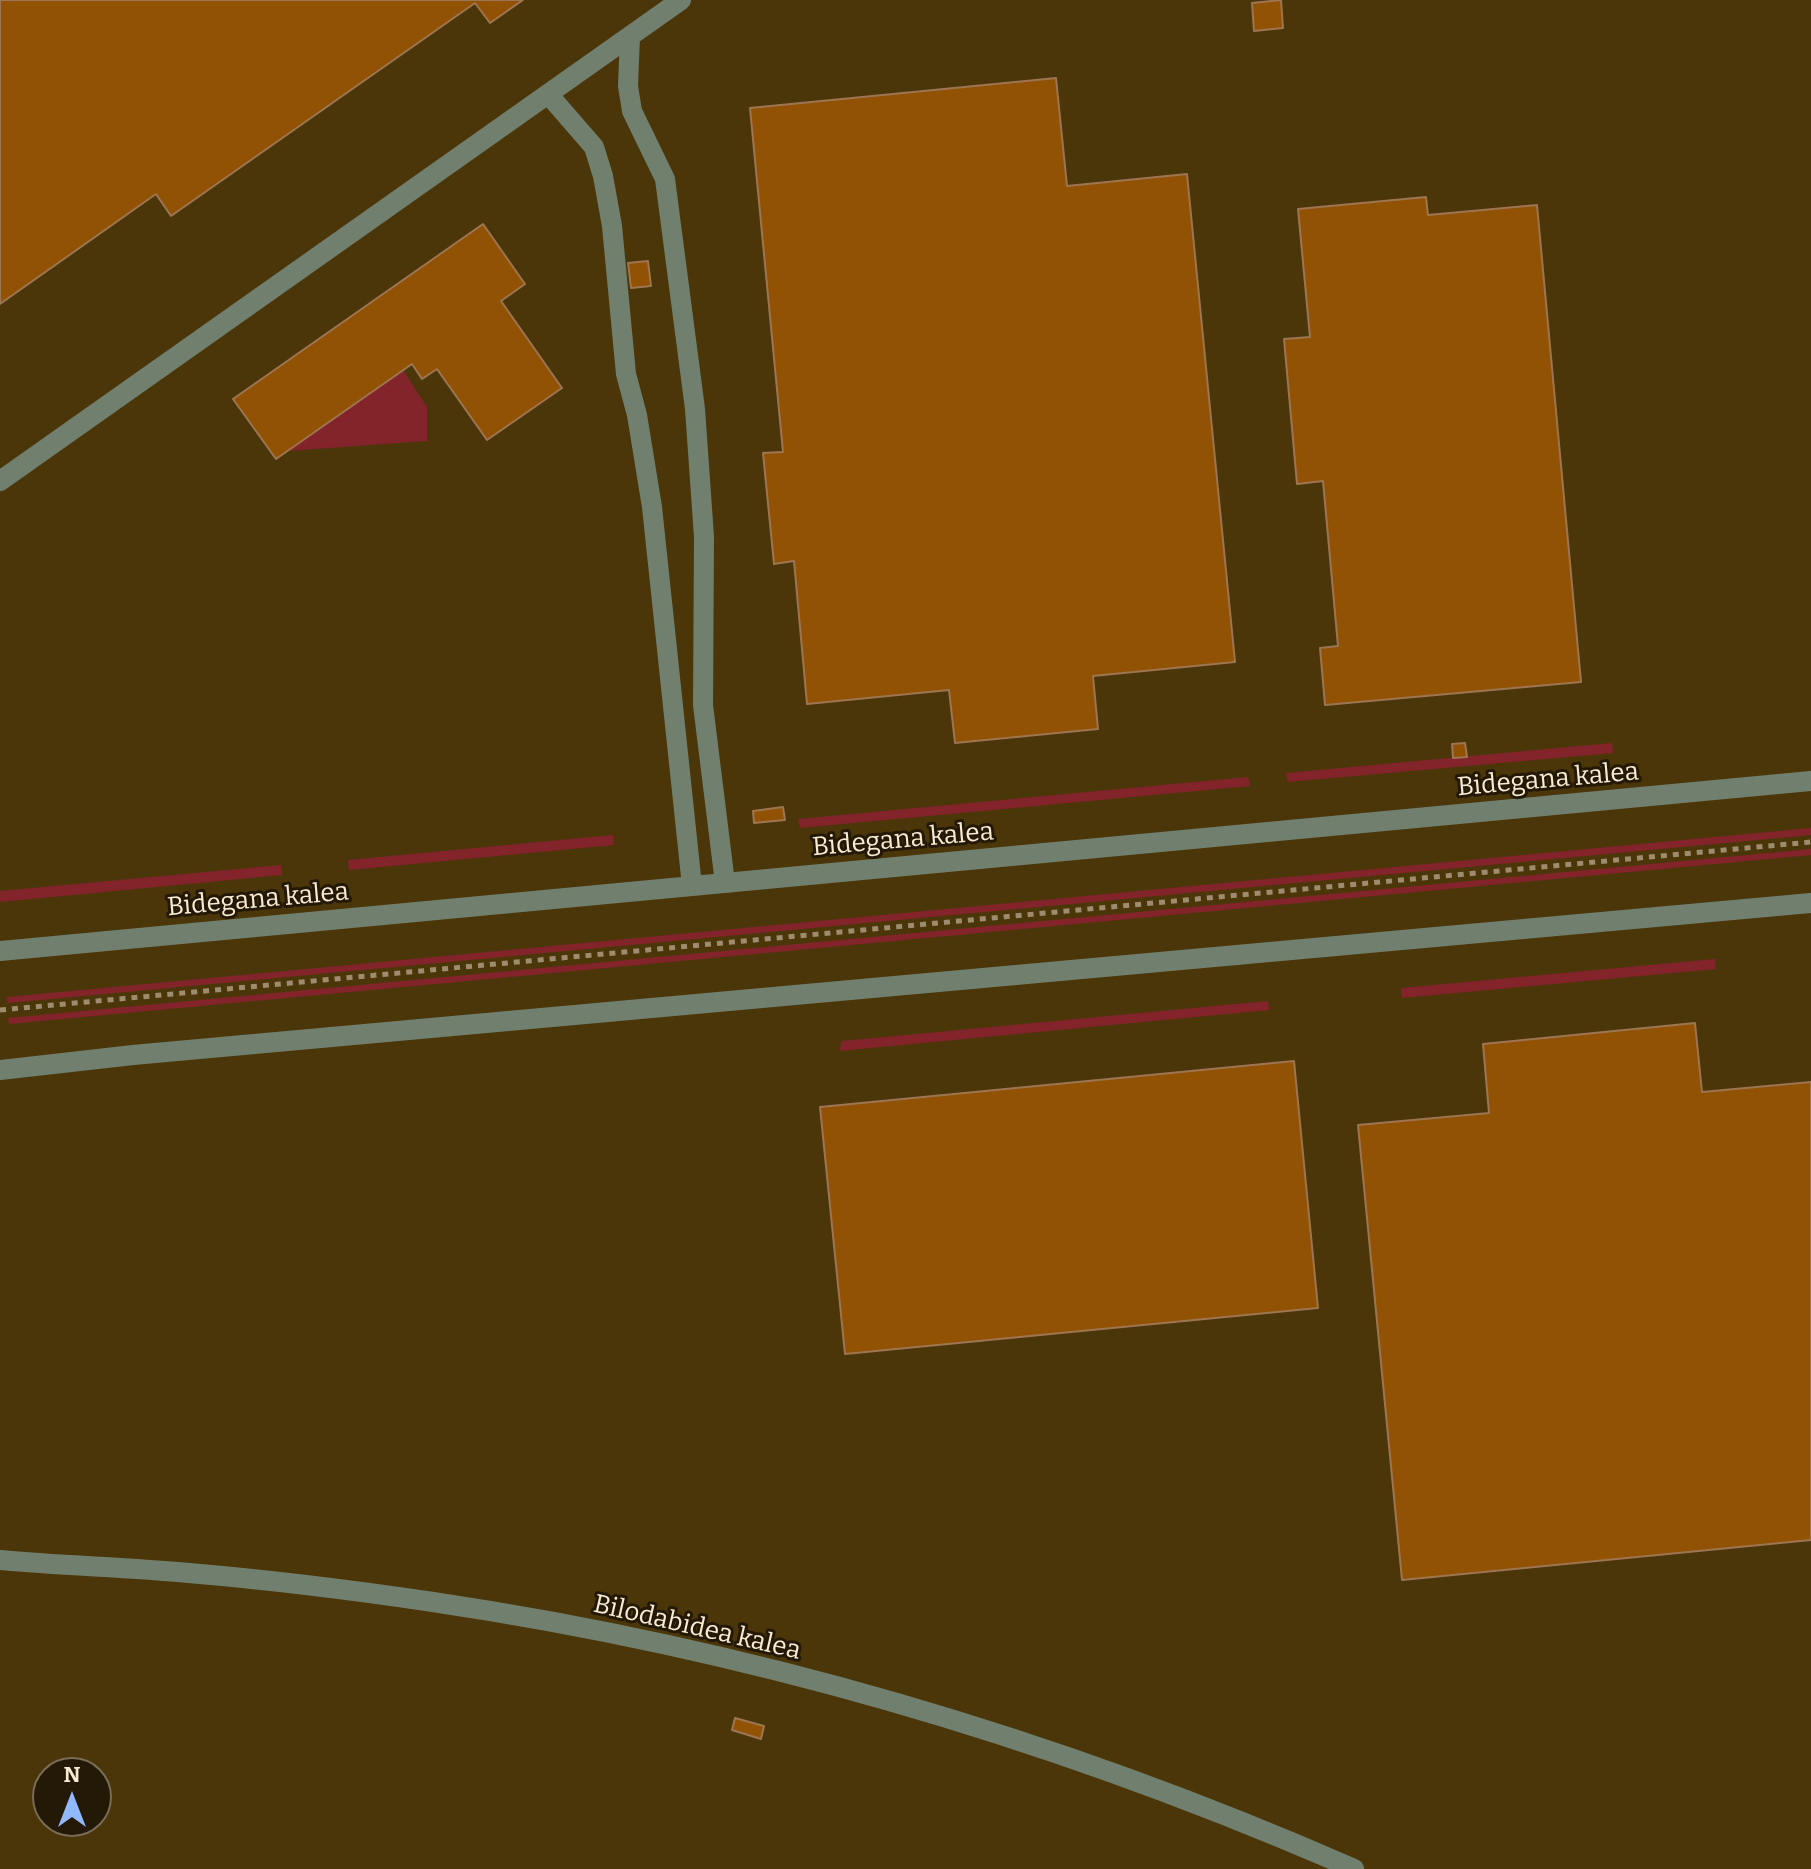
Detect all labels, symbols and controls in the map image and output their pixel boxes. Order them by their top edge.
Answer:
street label: Bidegana kalea [1456,757,1640,803]
street label: Bidegana kalea [811,817,995,863]
street label: Bidegana kalea [166,877,350,923]
street label: Bilodabidea kalea [590,1589,804,1667]
north arrow [32,1757,112,1837]
text: N [64,1761,80,1788]

